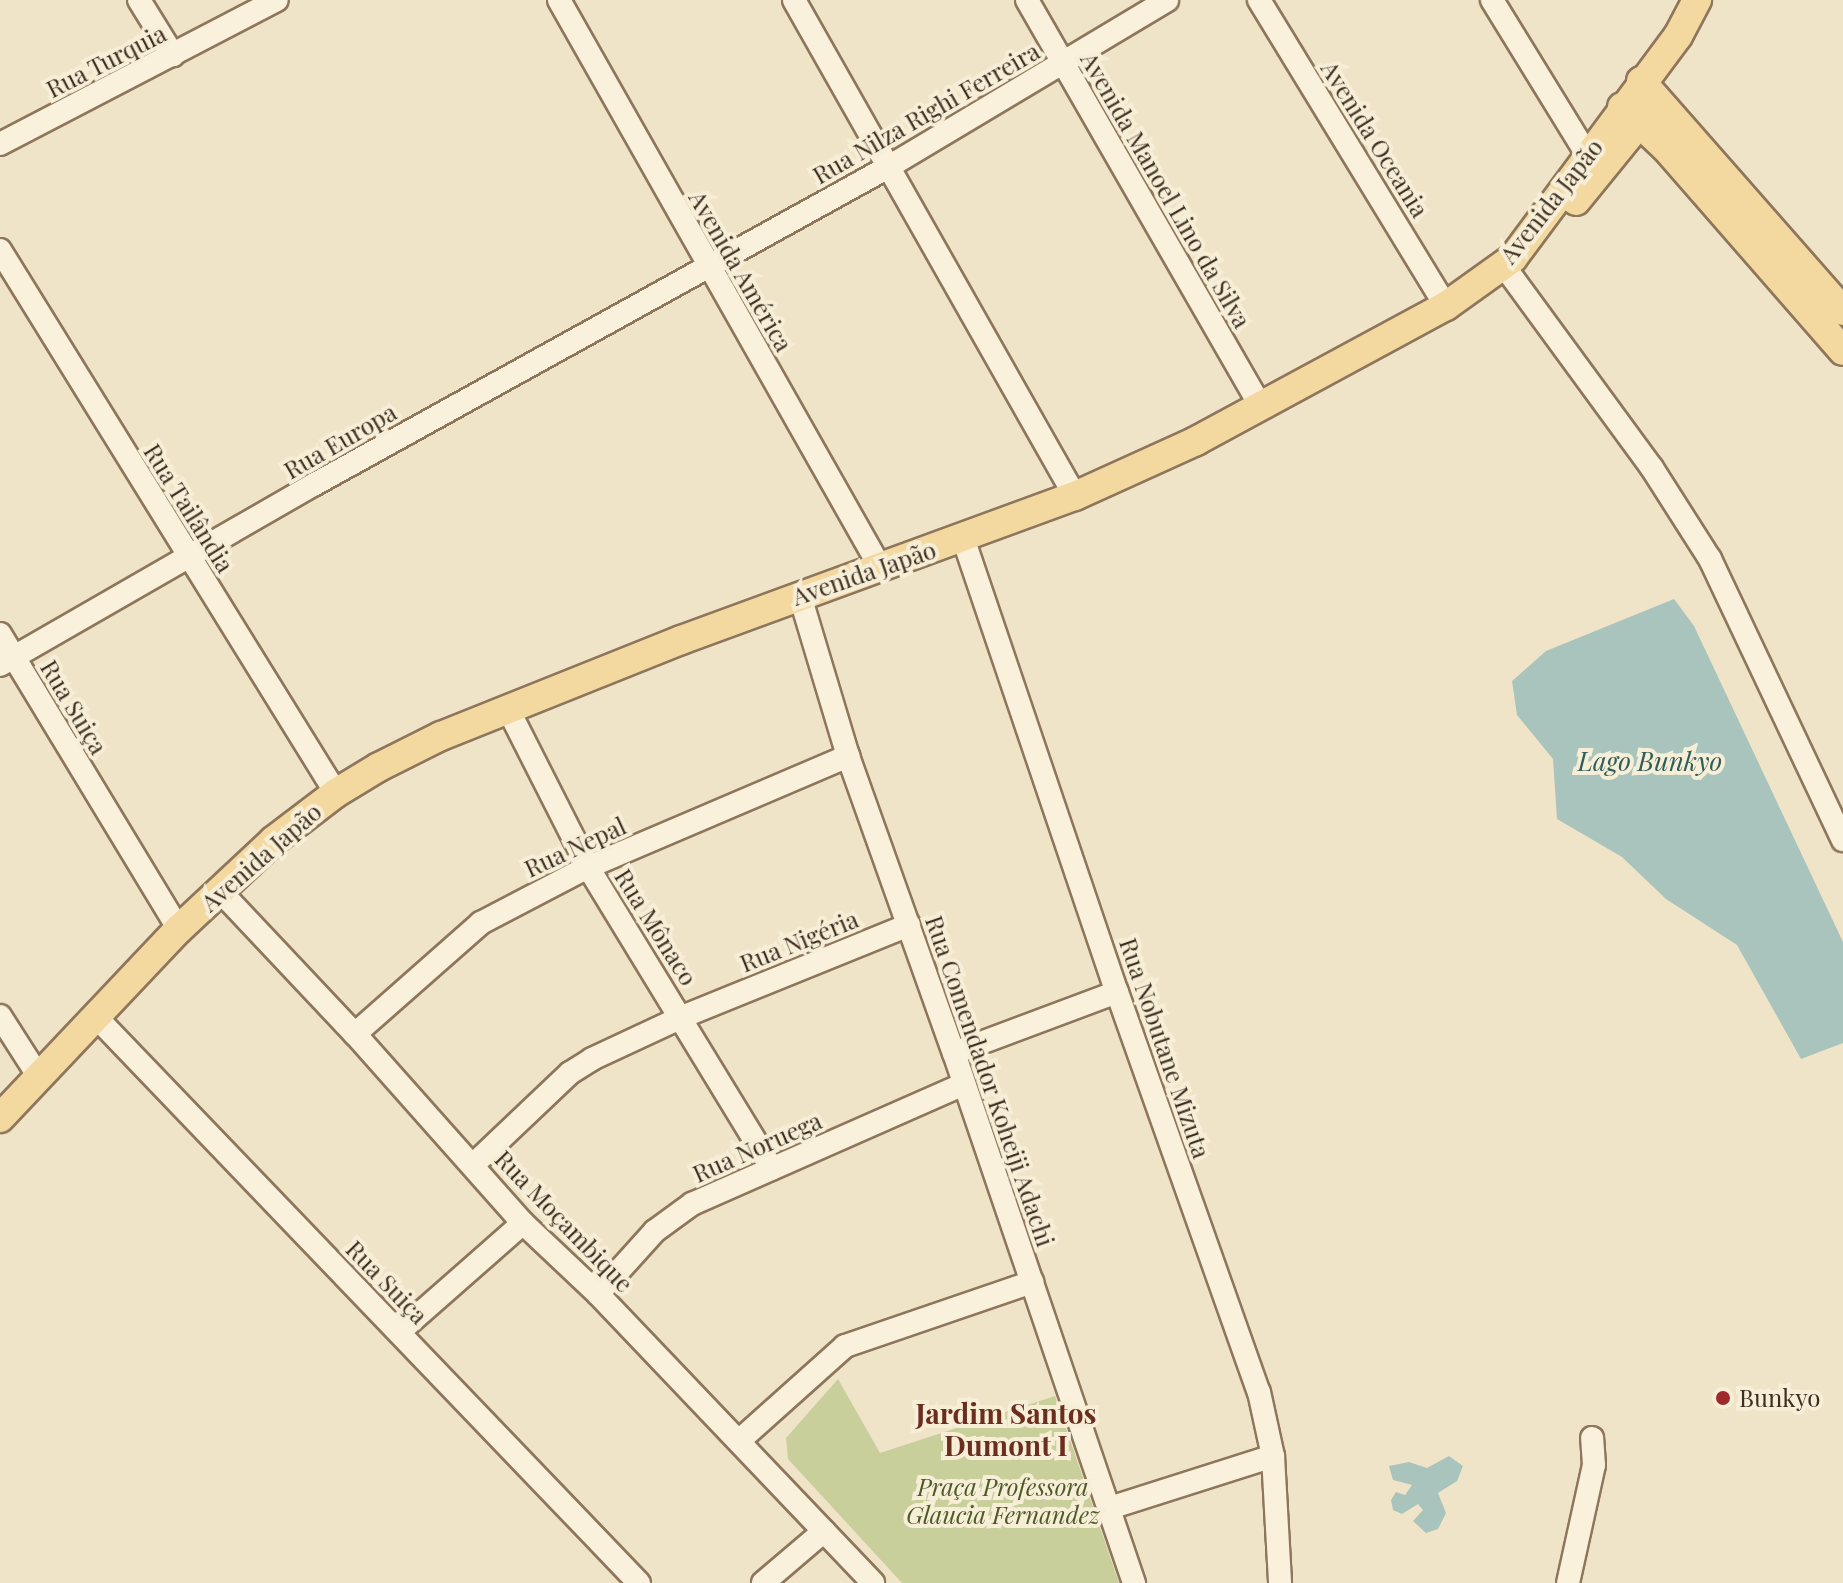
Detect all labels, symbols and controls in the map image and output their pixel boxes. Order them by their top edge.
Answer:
street label: Rua Turquia [41,18,171,104]
street label: Rua Nilza Righi Ferreira [807,36,1045,190]
street label: Avenida Manoel Lino da Silva [1075,47,1257,333]
street label: Avenida Oceania [1315,56,1435,222]
street label: Avenida Japão [1493,133,1609,269]
street label: Avenida América [683,185,799,357]
street label: Rua Europa [279,397,401,485]
street label: Rua Tailândia [138,438,240,578]
street label: Avenida Japão [788,535,940,611]
street label: Rua Suiça [35,655,113,759]
water label: Lago Bunkyo [1578,745,1722,777]
street label: Avenida Japão [195,797,327,917]
street label: Rua Nepal [520,811,630,883]
street label: Rua Mônaco [609,863,703,991]
street label: Rua Nigéria [736,904,862,978]
street label: Rua Comendador Koheiji Adachi [919,911,1061,1251]
street label: Rua Nobutane Mizuta [1114,934,1216,1162]
street label: Rua Noruega [688,1106,826,1188]
street label: Rua Moçambique [489,1144,639,1298]
street label: Rua Suiça [340,1234,434,1330]
place label: Bunkyo [1739,1384,1820,1412]
marker: Bunkyo [1714,1389,1732,1407]
district label: Jardim Santos Dumont I [916,1396,1096,1462]
park label: Praça Professora Glaucia Fernandez [906,1473,1100,1529]

